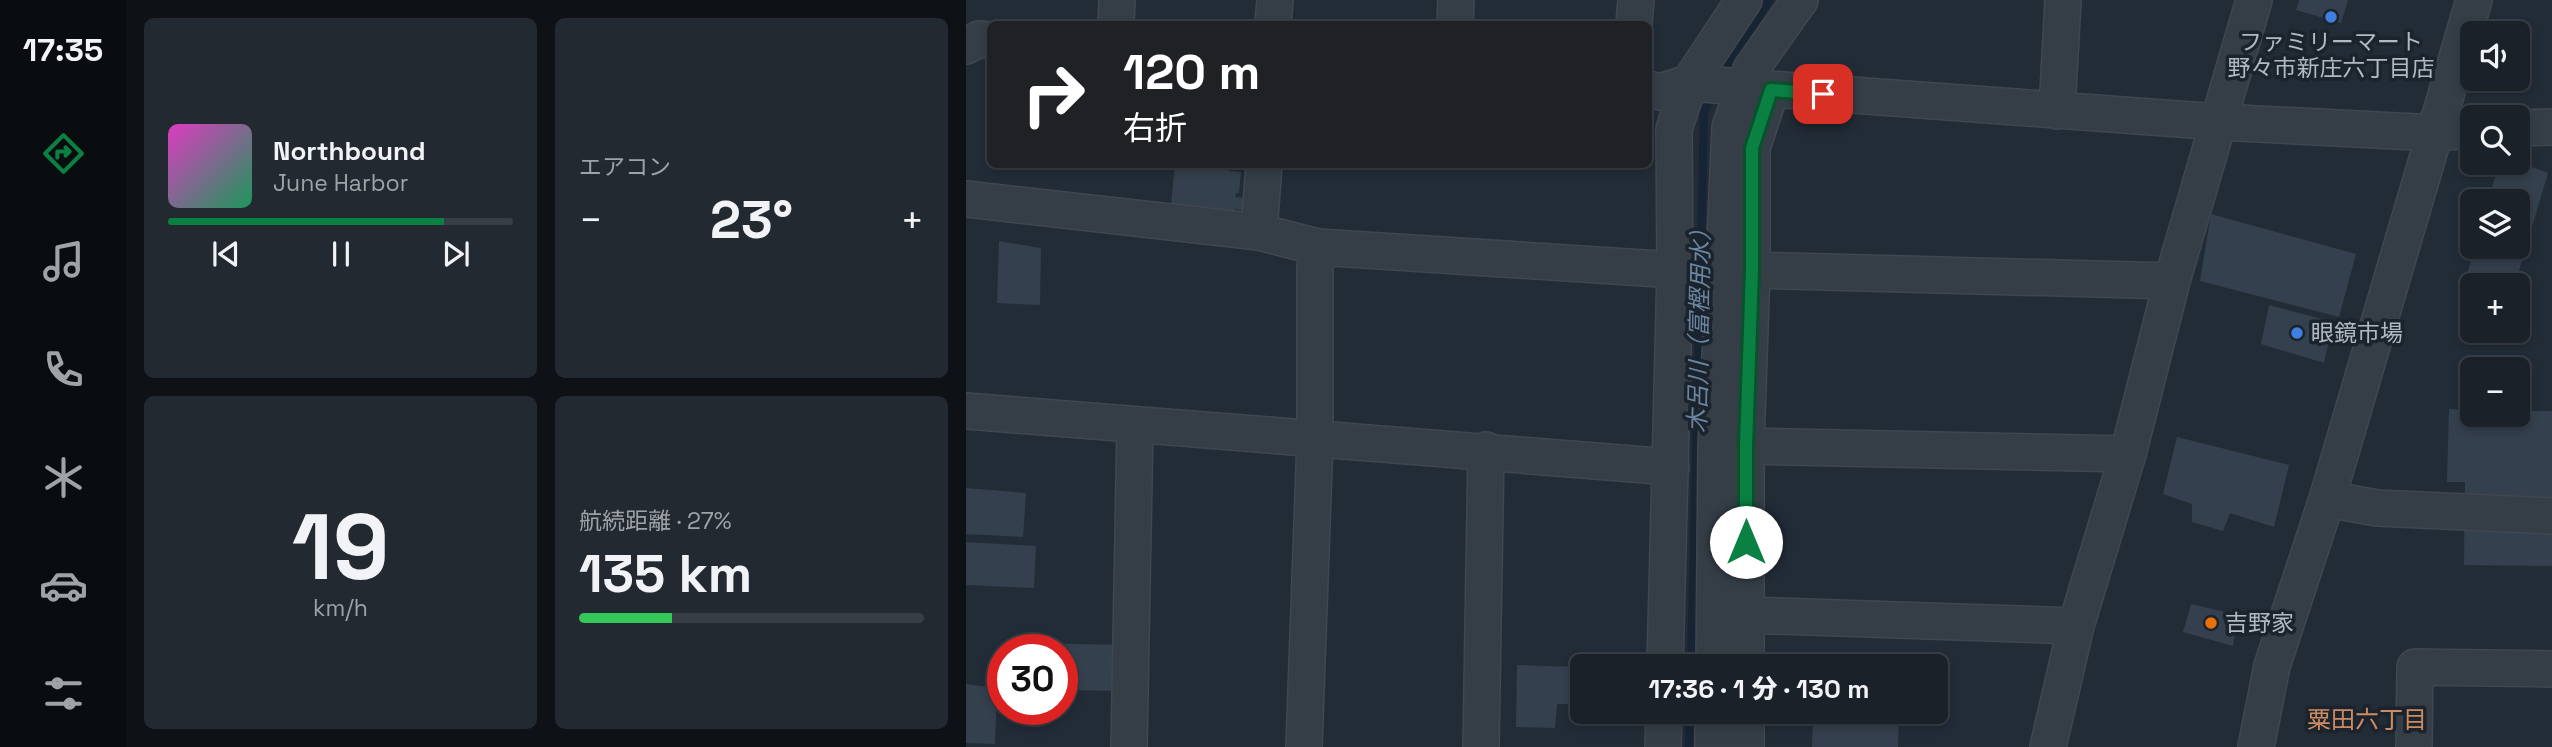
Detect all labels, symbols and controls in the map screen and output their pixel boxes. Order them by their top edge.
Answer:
marker: ファミリーマート 野々市新庄六丁目店 [2323,9,2339,25]
map controls [2460,21,2530,427]
button: sound [2460,21,2530,91]
place label: ファミリーマート 野々市新庄六丁目店 [2228,27,2435,83]
text: 17:35 [23,30,103,70]
text: 120 m [1123,41,1260,103]
icon: right [1008,49,1099,140]
pin [1793,64,1853,124]
icon: arrive [1804,75,1842,113]
button: search [2460,105,2530,175]
text: 右折 [1123,108,1187,148]
icon: directions [39,129,88,178]
text: Northbound [273,134,426,168]
text: エアコン [579,152,671,182]
text: June Harbor [273,168,408,198]
text: 23° [710,187,793,253]
button: layers [2460,189,2530,259]
text: − [579,196,603,244]
text: + [900,196,924,244]
water label: 木呂川（富樫用水） [1682,217,1716,433]
icon: previous [207,235,245,273]
icon: pause [322,235,360,273]
icon: next [437,235,475,273]
icon: music [39,237,88,286]
button: + [2460,273,2530,343]
place label: 眼鏡市場 [2311,318,2403,348]
marker: 眼鏡市場 [2289,325,2305,341]
icon: phone [39,345,88,394]
button: − [2460,357,2530,427]
icon: climate [39,453,88,502]
text: 19 [292,489,389,606]
position arrow [1709,505,1783,579]
text: 航続距離 · 27% [579,506,732,536]
text: 135 km [579,541,752,607]
icon: car [39,561,88,610]
text: km/h [313,593,368,623]
place label: 吉野家 [2225,608,2294,638]
marker: 吉野家 [2203,615,2219,631]
speed limit sign: 30 [987,634,1078,725]
icon: filters [39,669,88,718]
text: 17:36 · 1 分 · 130 m [1648,672,1870,706]
district label: 粟田六丁目 [2307,704,2427,735]

